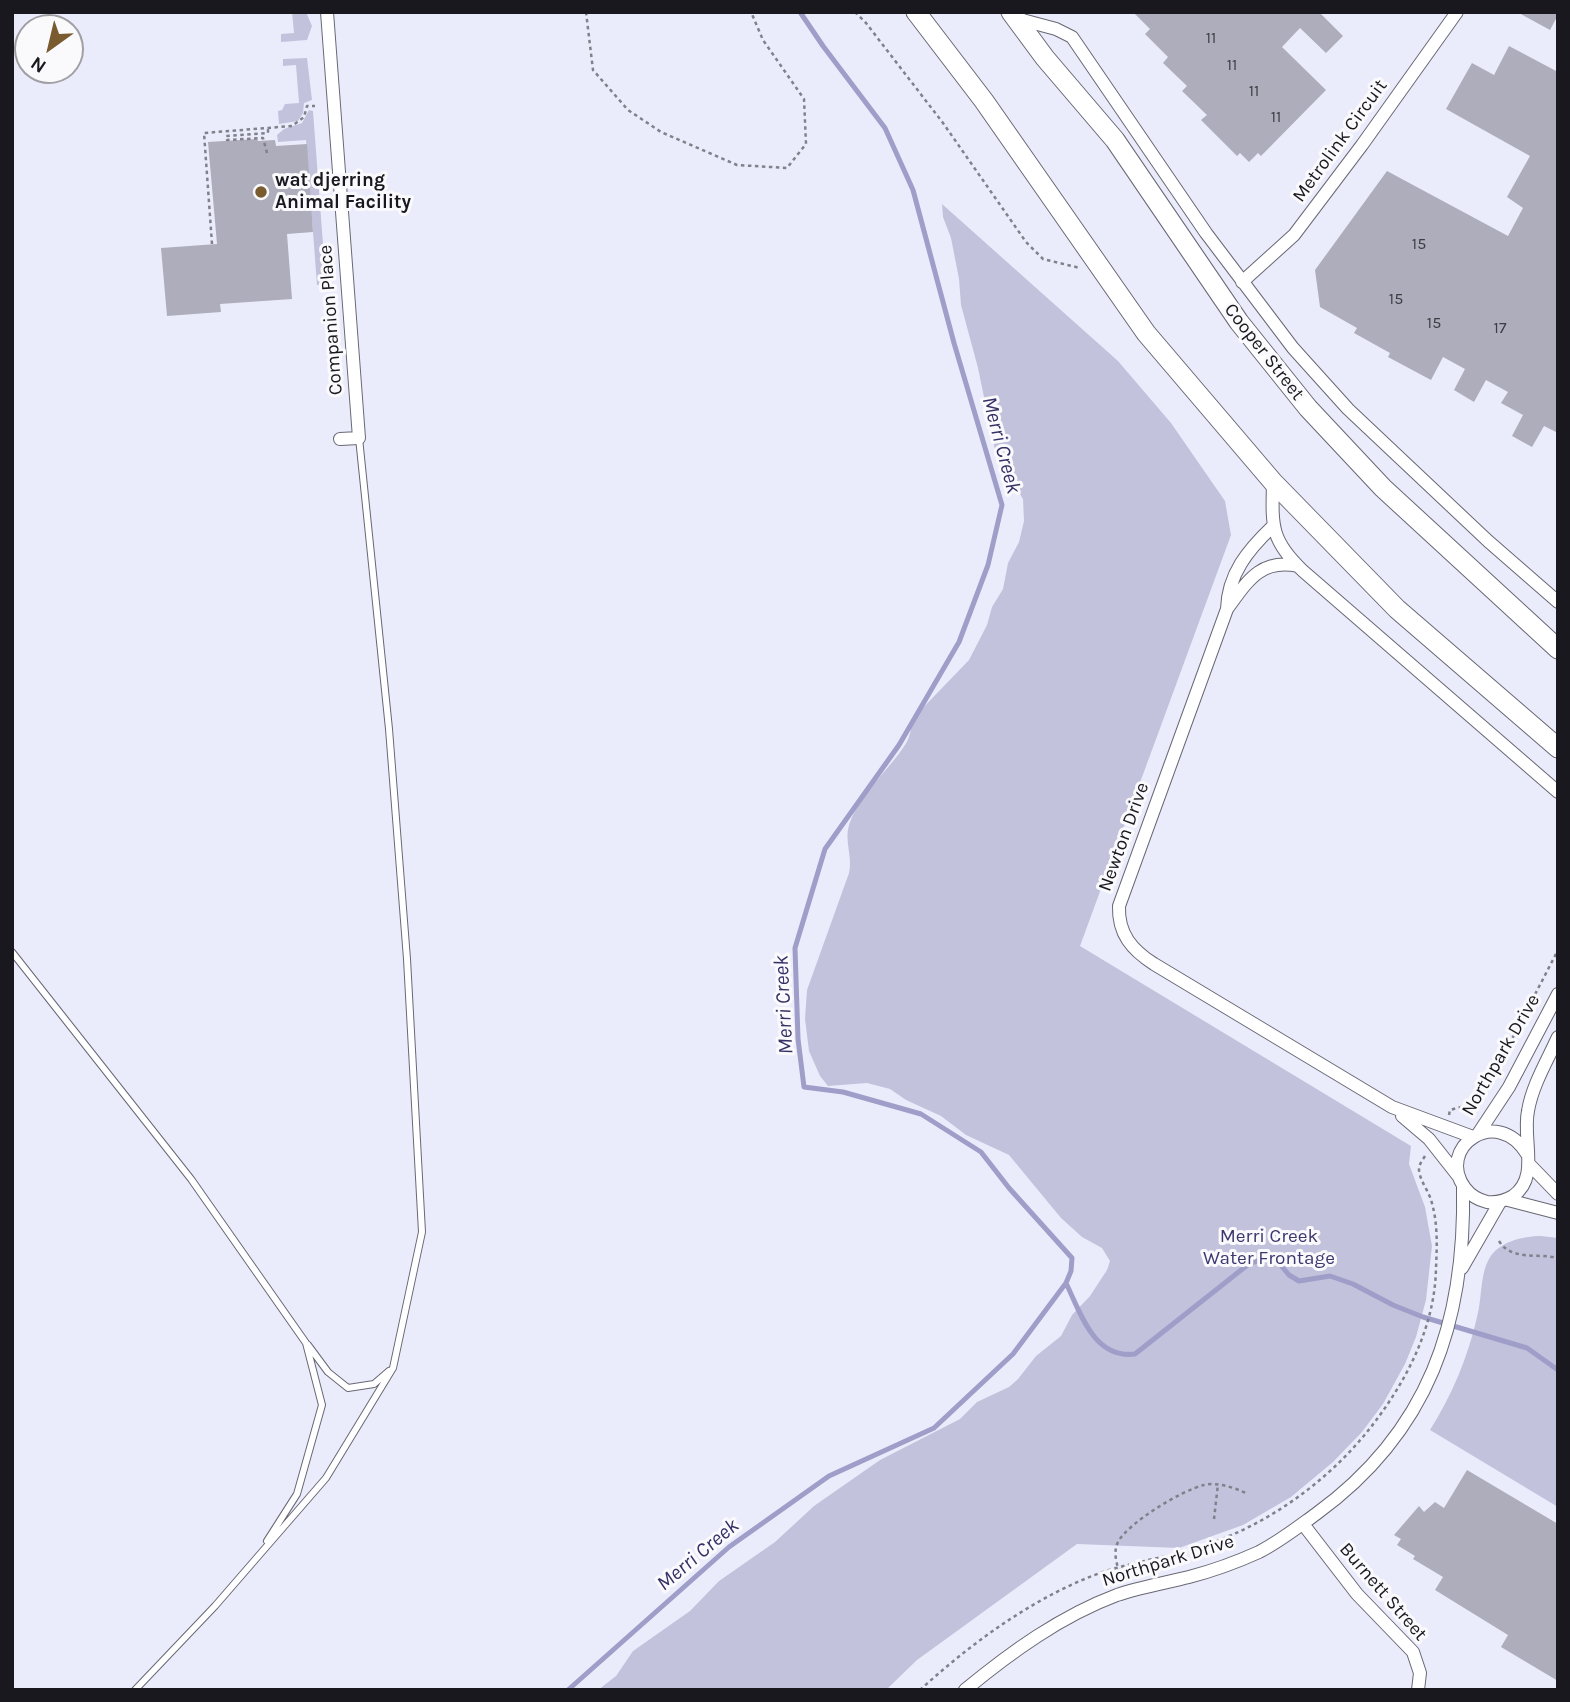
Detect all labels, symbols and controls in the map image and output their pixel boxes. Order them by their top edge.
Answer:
north arrow [14,14,84,84]
house number: 11 [1206,28,1216,48]
text: N [27,52,50,78]
house number: 11 [1227,55,1237,75]
street label: Metrolink Circuit [1288,75,1392,207]
house number: 11 [1249,81,1259,101]
house number: 11 [1271,107,1281,127]
place label: wat djerring Animal Facility [275,170,411,214]
marker: wat djerring Animal Facility [253,184,269,200]
house number: 15 [1412,234,1426,254]
street label: Companion Place [314,244,348,396]
house number: 15 [1389,289,1403,309]
street label: Cooper Street [1219,299,1309,405]
house number: 15 [1427,313,1441,333]
house number: 17 [1494,318,1506,338]
water label: Merri Creek [976,394,1026,496]
street label: Newton Drive [1094,779,1154,895]
water label: Merri Creek [769,955,799,1055]
street label: Northpark Drive [1457,990,1545,1120]
park label: Merri Creek Water Frontage [1203,1226,1335,1270]
water label: Merri Creek [652,1513,744,1597]
street label: Northpark Drive [1099,1530,1237,1592]
street label: Burnett Street [1334,1538,1432,1646]

